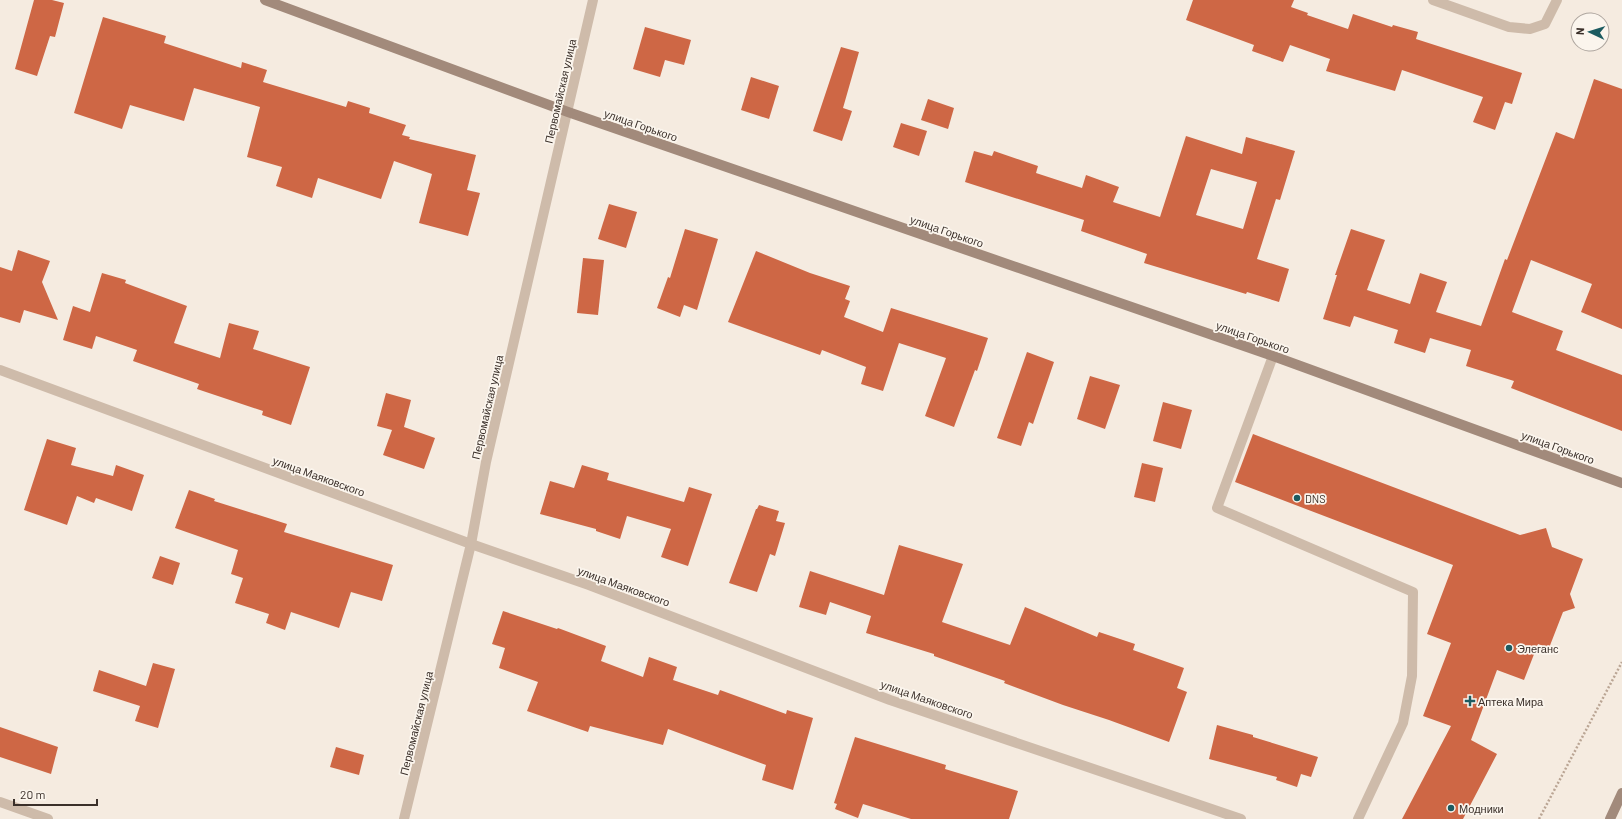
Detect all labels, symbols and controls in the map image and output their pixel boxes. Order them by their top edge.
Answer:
north arrow [1570,12,1610,52]
text: N [1573,27,1586,35]
street label: Первомайская улица [542,37,579,145]
street label: улица Горького [603,106,679,144]
street label: улица Горького [909,212,985,250]
street label: улица Горького [1215,318,1291,356]
street label: Первомайская улица [469,353,506,461]
street label: улица Горького [1520,428,1596,466]
street label: улица Маяковского [271,453,367,499]
place label: DNS [1305,492,1326,505]
marker: DNS [1292,493,1302,503]
street label: улица Маяковского [576,563,672,609]
place label: Элеганс [1517,642,1559,655]
marker: Элеганс [1504,643,1514,653]
street label: Первомайская улица [397,669,435,776]
street label: улица Маяковского [879,677,975,721]
place label: Аптека Мира [1478,695,1544,708]
marker: Аптека Мира [1465,696,1475,706]
scale bar [14,781,97,807]
text: 20 m [20,787,46,801]
place label: Модники [1459,802,1504,815]
marker: Модники [1446,803,1456,813]

